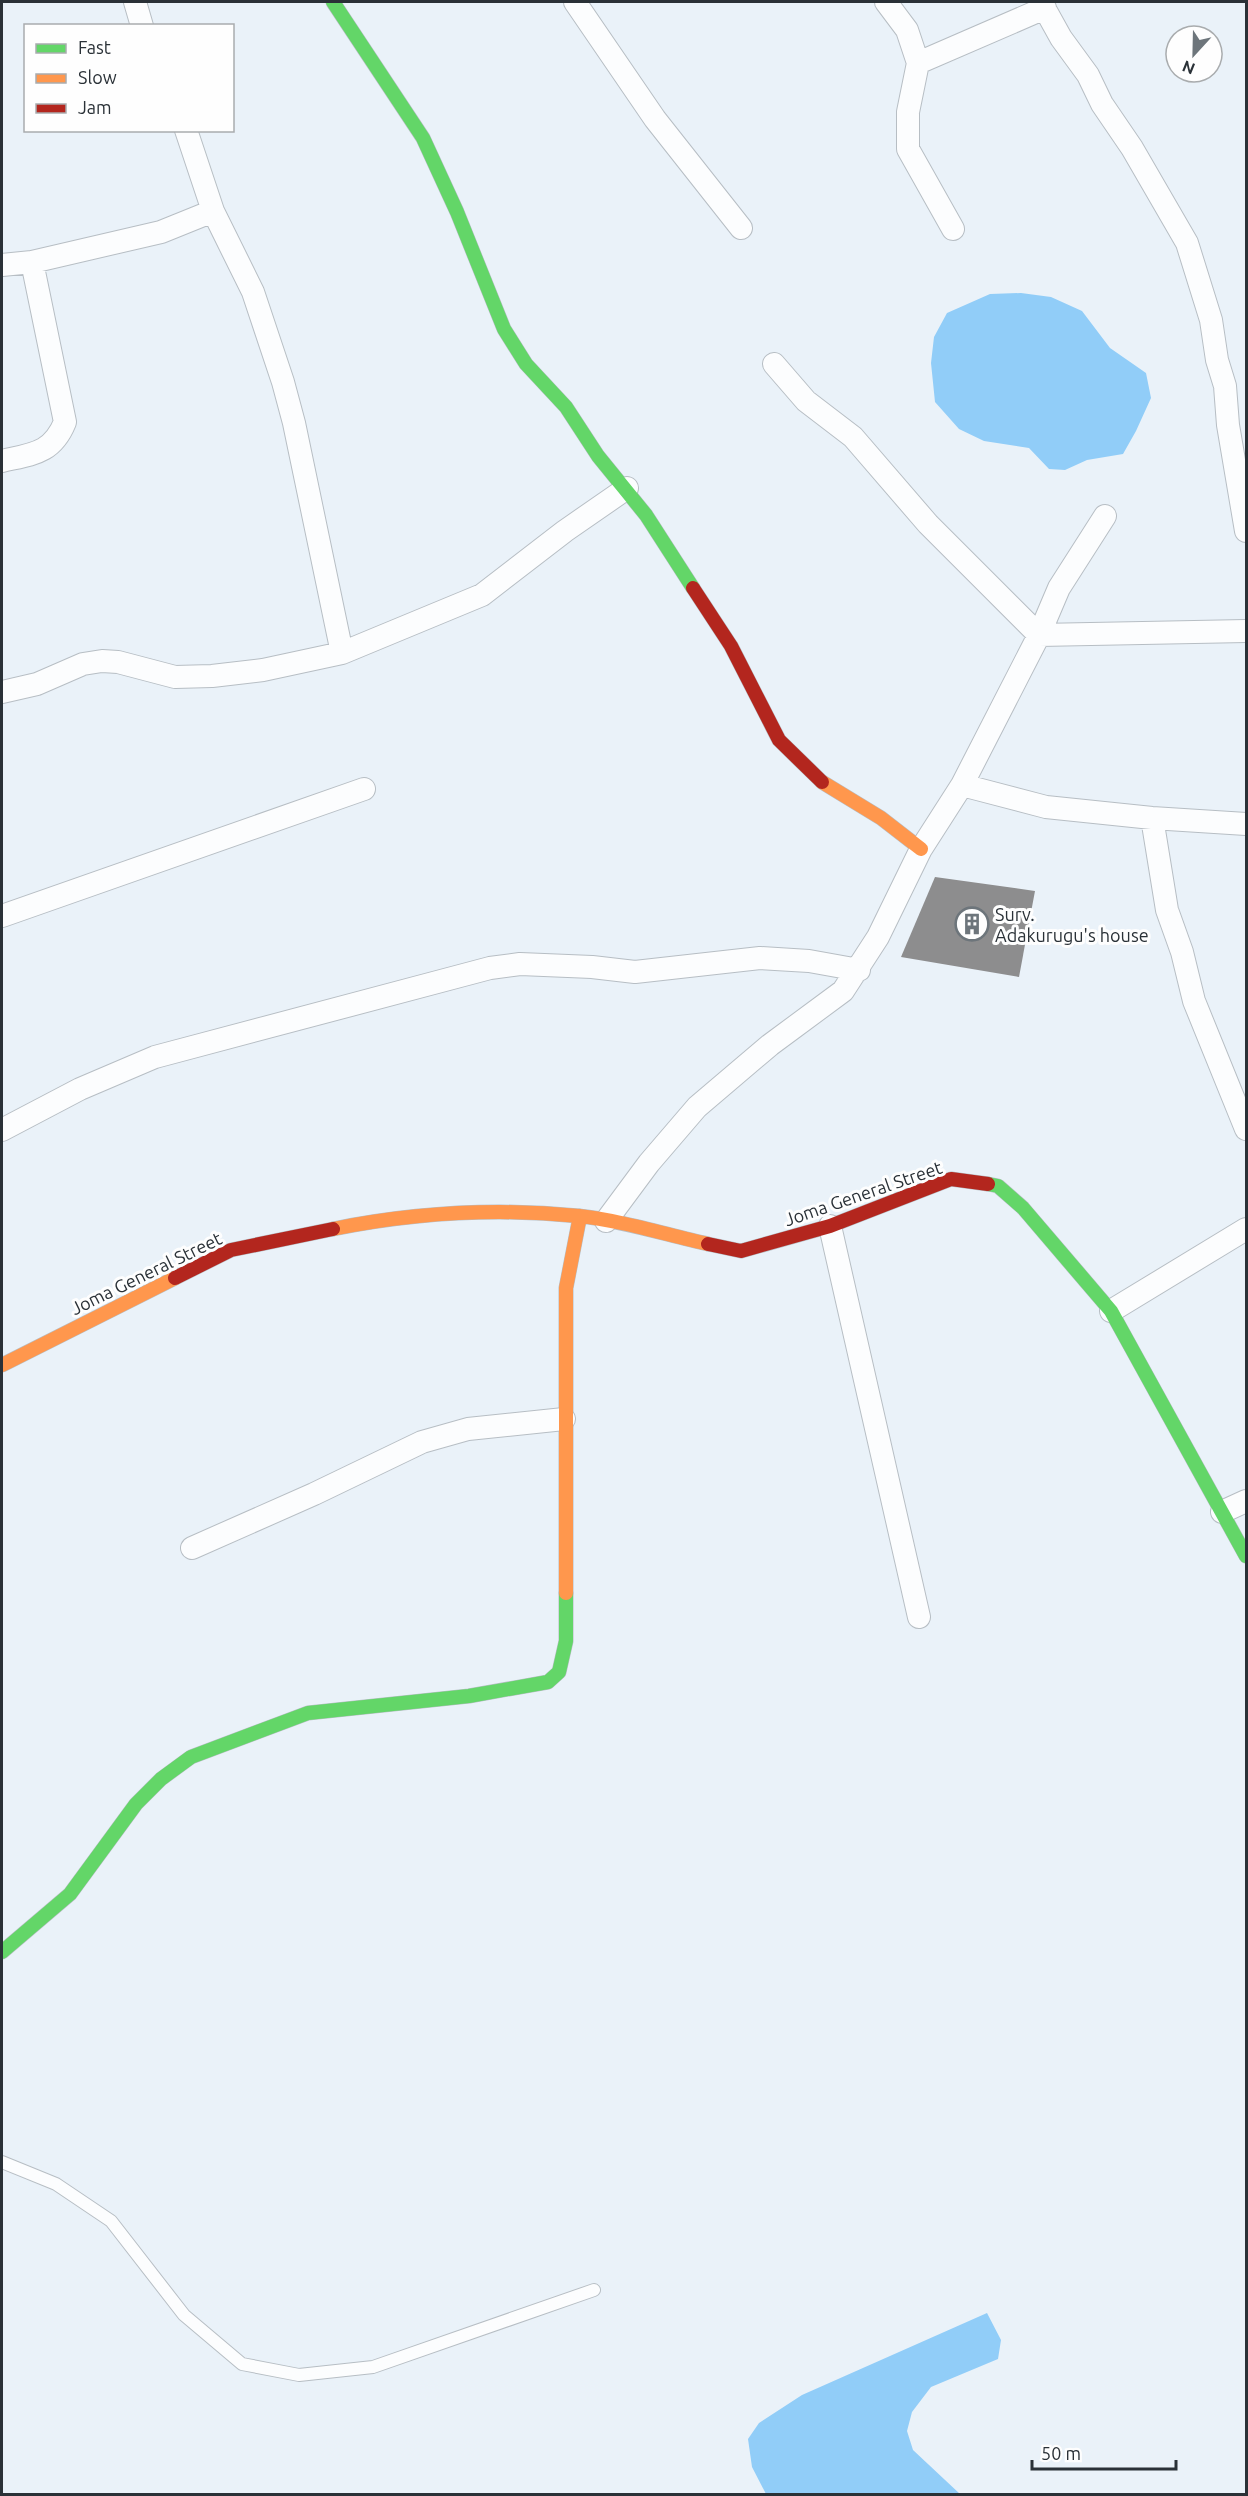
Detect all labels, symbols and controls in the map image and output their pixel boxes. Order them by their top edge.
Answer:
legend [24,24,234,132]
north arrow [1164,24,1224,84]
text: Fast [78,37,111,57]
text: N [1179,57,1197,78]
text: Slow [78,67,117,87]
text: Jam [78,97,112,117]
place label: Surv. Adakurugu's house [995,904,1149,945]
building icon: Surv. Adakurugu's house [954,906,990,942]
street label: Joma General Street [781,1157,945,1229]
street label: Joma General Street [67,1228,225,1318]
scale bar [1032,2433,1176,2471]
text: 50 m [1041,2443,1081,2463]

